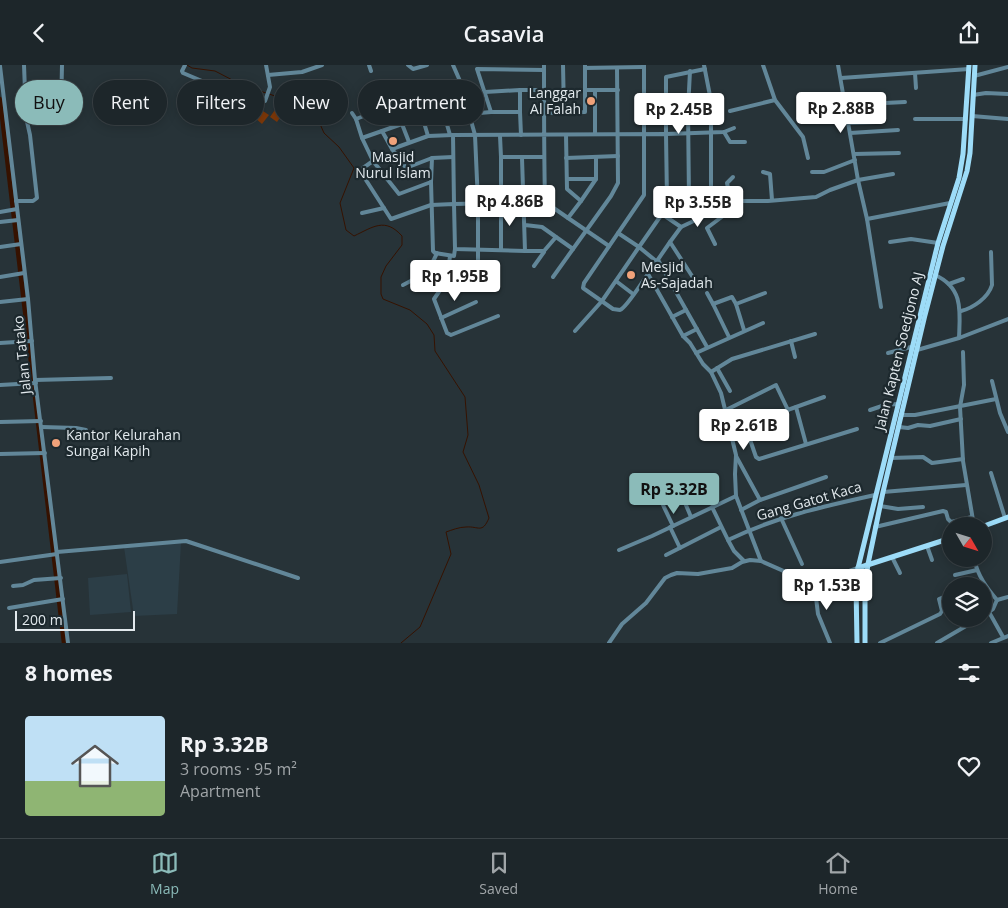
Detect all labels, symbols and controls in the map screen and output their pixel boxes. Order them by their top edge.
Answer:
text: Casavia [464,18,544,48]
icon: back [25,19,53,47]
icon: share [955,19,983,47]
chip: Buy [15,80,83,125]
chip: Rent [93,80,167,125]
chip: Filters [177,80,264,125]
chip: New [274,80,348,125]
chip: Apartment [358,80,484,125]
place label: Langgar Al Falah [529,83,581,118]
pin: Rp 2.88B [789,92,893,134]
pin: Rp 2.45B [627,93,731,135]
marker: Langgar Al Falah [585,95,597,107]
text: Rp 2.88B [807,97,875,119]
text: Rp 2.45B [645,98,713,120]
marker: Masjid Nurul Islam [387,135,399,147]
place label: Masjid Nurul Islam [355,147,431,182]
pin: Rp 4.86B [458,185,562,227]
pin: Rp 3.55B [646,185,750,228]
text: Rp 4.86B [476,190,544,212]
text: Rp 3.55B [664,191,732,213]
place label: Mesjid As-Sajadah [641,257,713,292]
pin: Rp 1.95B [403,259,507,302]
text: Rp 1.95B [421,265,489,287]
marker: Mesjid As-Sajadah [625,269,637,281]
street label: Jalan Kapten Soedjono AJ [869,270,927,434]
street label: Jalan Tatako [8,315,35,397]
pin: Rp 2.61B [692,409,796,451]
text: Rp 2.61B [710,414,778,436]
place label: Kantor Kelurahan Sungai Kapih [66,425,181,460]
marker: Kantor Kelurahan Sungai Kapih [50,437,62,449]
pin: Rp 3.32B [622,473,726,515]
street label: Gang Gatot Kaca [754,476,864,525]
text: Rp 3.32B [640,478,708,500]
north arrow [942,517,992,567]
map controls [942,517,992,627]
pin: Rp 1.53B [775,569,879,611]
text: Rp 1.53B [793,574,861,596]
button: layers [942,577,992,627]
scale bar [15,608,135,631]
text: 200 m [22,610,63,629]
text: 8 homes [25,659,113,687]
icon: filters [955,659,983,687]
text: Rp 3.32B [180,730,269,758]
icon: home [65,736,125,796]
icon: heart [955,752,983,780]
text: 3 rooms · 95 m² [180,758,297,780]
text: Apartment [180,780,260,802]
tab: Map [150,849,179,898]
tab: Saved [479,849,518,898]
tab: Home [818,849,858,898]

